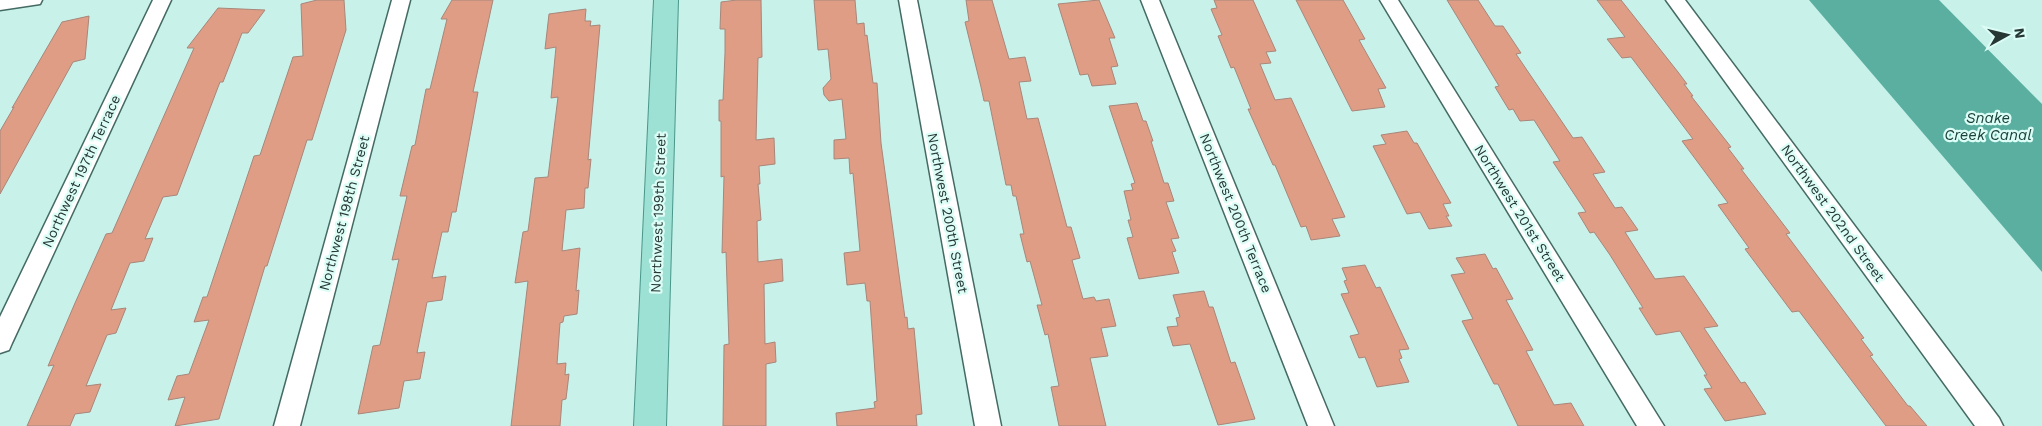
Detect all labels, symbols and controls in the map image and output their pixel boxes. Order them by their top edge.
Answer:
north arrow [1982,10,2032,60]
text: N [2011,27,2029,39]
street label: Northwest 197th Terrace [39,92,123,250]
water label: Snake Creek Canal [1944,109,2032,144]
street label: Northwest 200th Terrace [1197,131,1275,295]
street label: Northwest 200th Street [925,132,971,295]
street label: Northwest 199th Street [647,133,669,293]
street label: Northwest 198th Street [316,134,372,292]
street label: Northwest 202nd Street [1778,141,1888,285]
street label: Northwest 201st Street [1471,142,1569,284]

